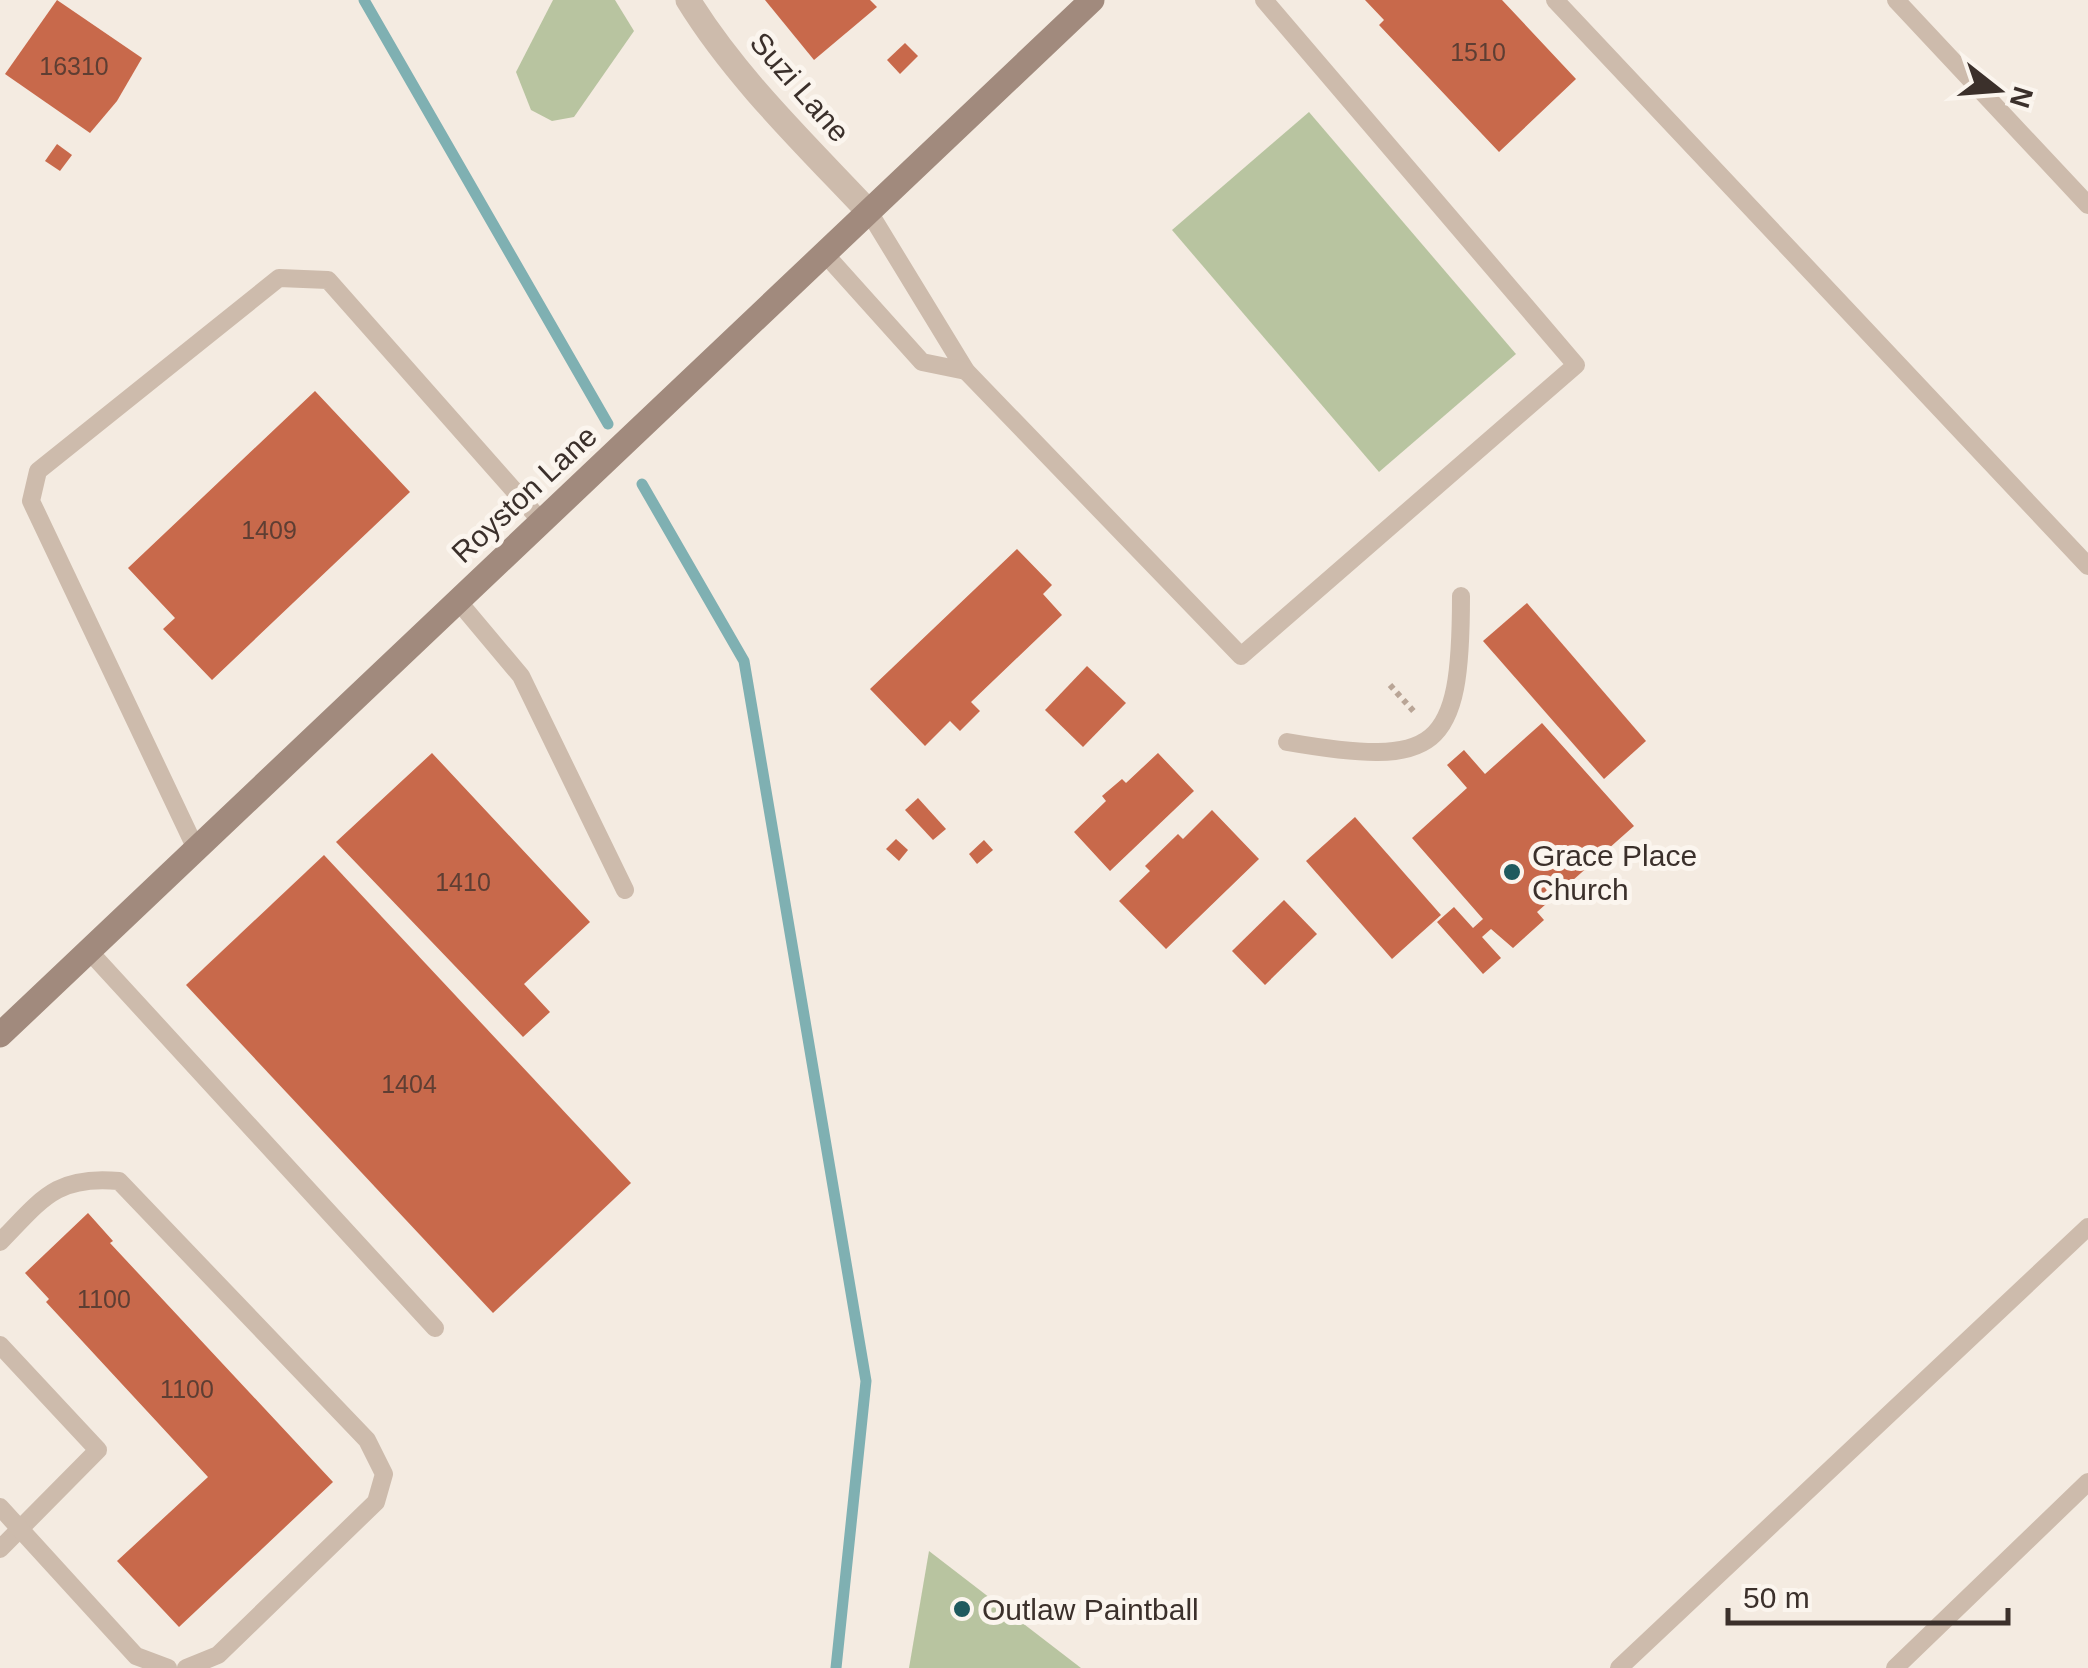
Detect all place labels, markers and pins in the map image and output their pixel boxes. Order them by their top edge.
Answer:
place label: Grace Place Church [1532,839,1697,906]
marker: Grace Place Church [1501,861,1523,883]
place label: Outlaw Paintball [982,1593,1199,1626]
marker: Outlaw Paintball [951,1598,973,1620]

